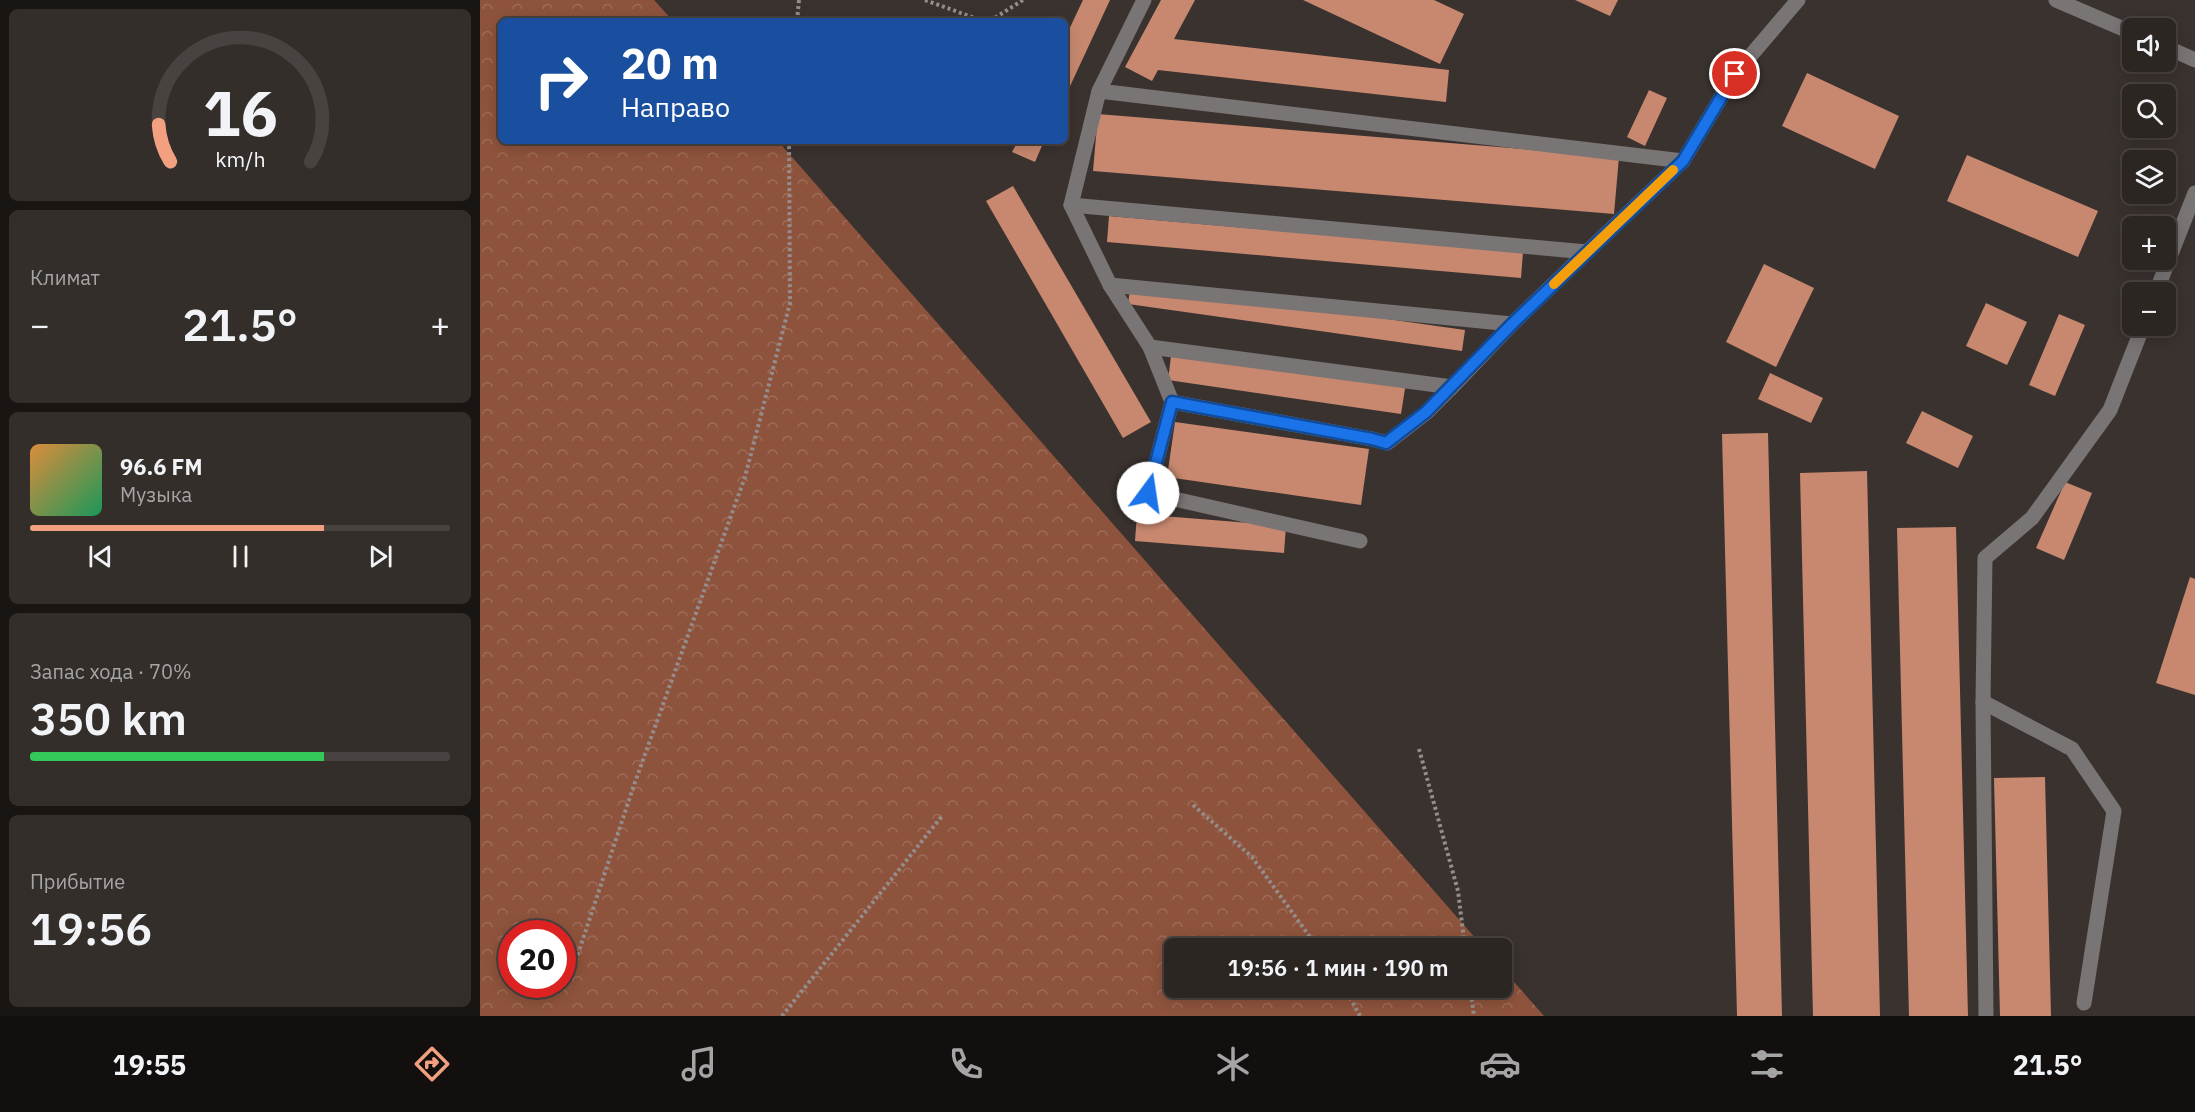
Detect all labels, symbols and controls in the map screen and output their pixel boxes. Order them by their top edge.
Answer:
map controls [2122,18,2176,336]
button: sound [2122,18,2176,72]
text: 20 m [621,36,719,91]
icon: right [522,42,600,120]
pin [1709,48,1760,99]
icon: arrive [1718,57,1751,90]
text: 16 [203,72,277,153]
button: search [2122,84,2176,138]
text: Направо [621,89,730,124]
text: km/h [215,146,265,174]
button: layers [2122,150,2176,204]
button: + [2122,216,2176,270]
text: Климат [30,264,100,291]
button: − [2122,282,2176,336]
text: 21.5° [182,295,298,353]
text: − [30,303,50,346]
text: + [430,303,450,346]
text: 96.6 FM [120,452,203,481]
position arrow [1116,461,1180,525]
text: Музыка [120,481,192,508]
icon: previous [84,540,117,573]
icon: pause [224,540,257,573]
icon: next [364,540,397,573]
text: Запас хода · 70% [30,658,192,685]
text: 350 km [30,689,187,747]
text: Прибытие [30,868,125,895]
text: 19:56 [30,899,152,957]
speed limit sign: 20 [498,920,576,998]
text: 19:56 · 1 мин · 190 m [1227,953,1449,982]
icon: directions [411,1043,453,1085]
icon: music [678,1043,720,1085]
icon: phone [945,1043,987,1085]
icon: climate [1212,1043,1254,1085]
icon: car [1479,1043,1521,1085]
icon: filters [1746,1043,1788,1085]
text: 19:55 [112,1047,186,1082]
text: 21.5° [2013,1047,2082,1082]

